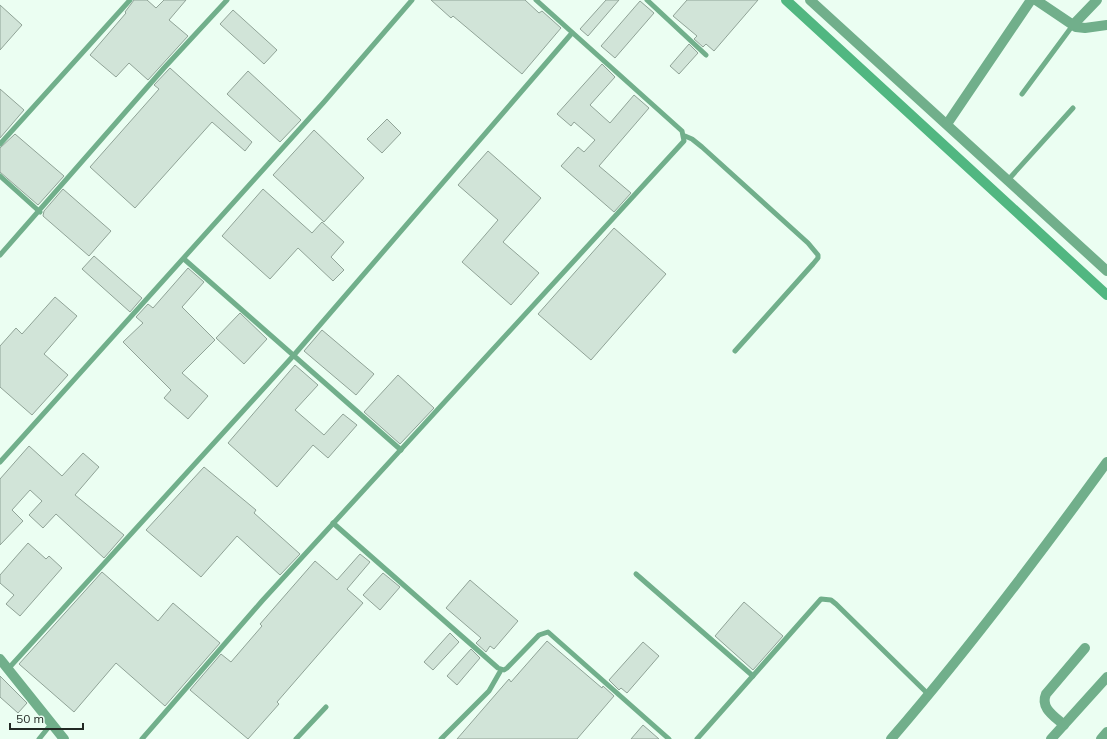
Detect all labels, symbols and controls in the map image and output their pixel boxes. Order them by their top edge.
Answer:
scale bar [10,705,83,731]
text: 50 m [16,711,44,726]

